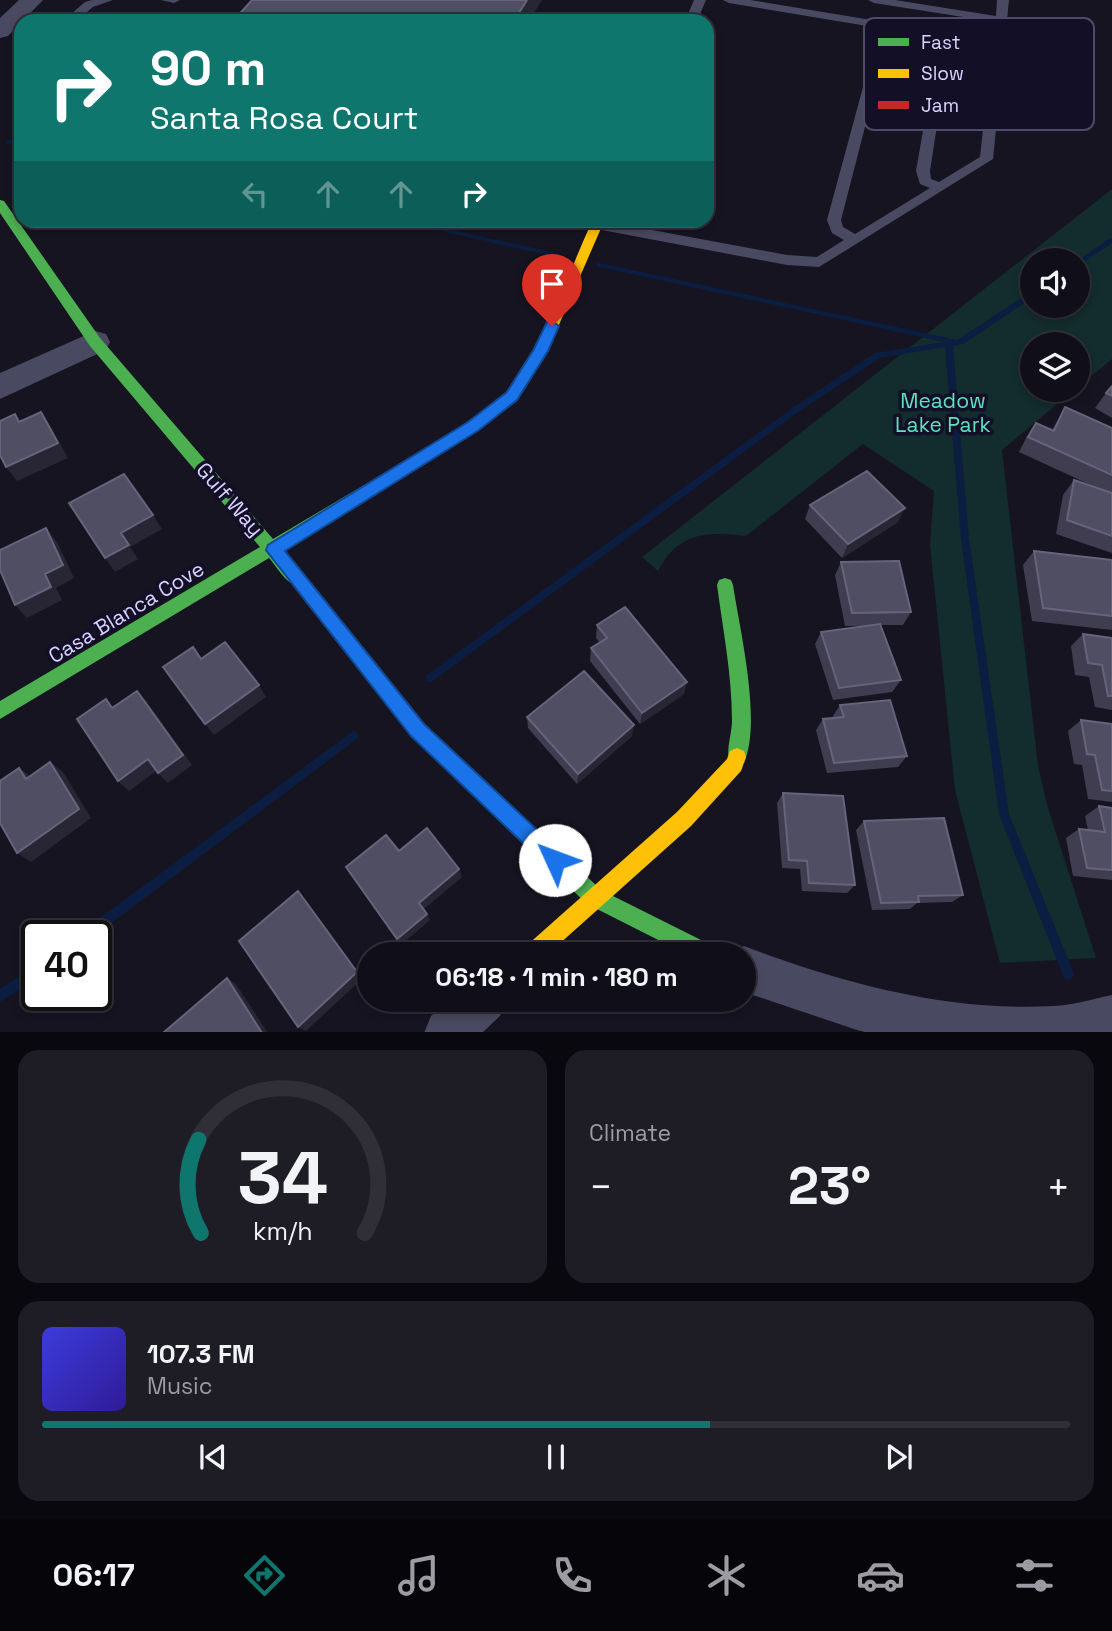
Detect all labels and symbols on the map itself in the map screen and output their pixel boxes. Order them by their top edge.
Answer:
legend [864,18,1094,130]
text: Fast [921,30,961,55]
text: Slow [921,61,964,86]
text: Jam [921,93,959,118]
pin [522,254,582,326]
park label: Meadow Lake Park [895,387,991,438]
street label: Gulf Way [191,456,269,542]
street label: Casa Blanca Cove [43,555,209,669]
position arrow [518,823,592,897]
speed limit sign: 40 [21,920,112,1011]

